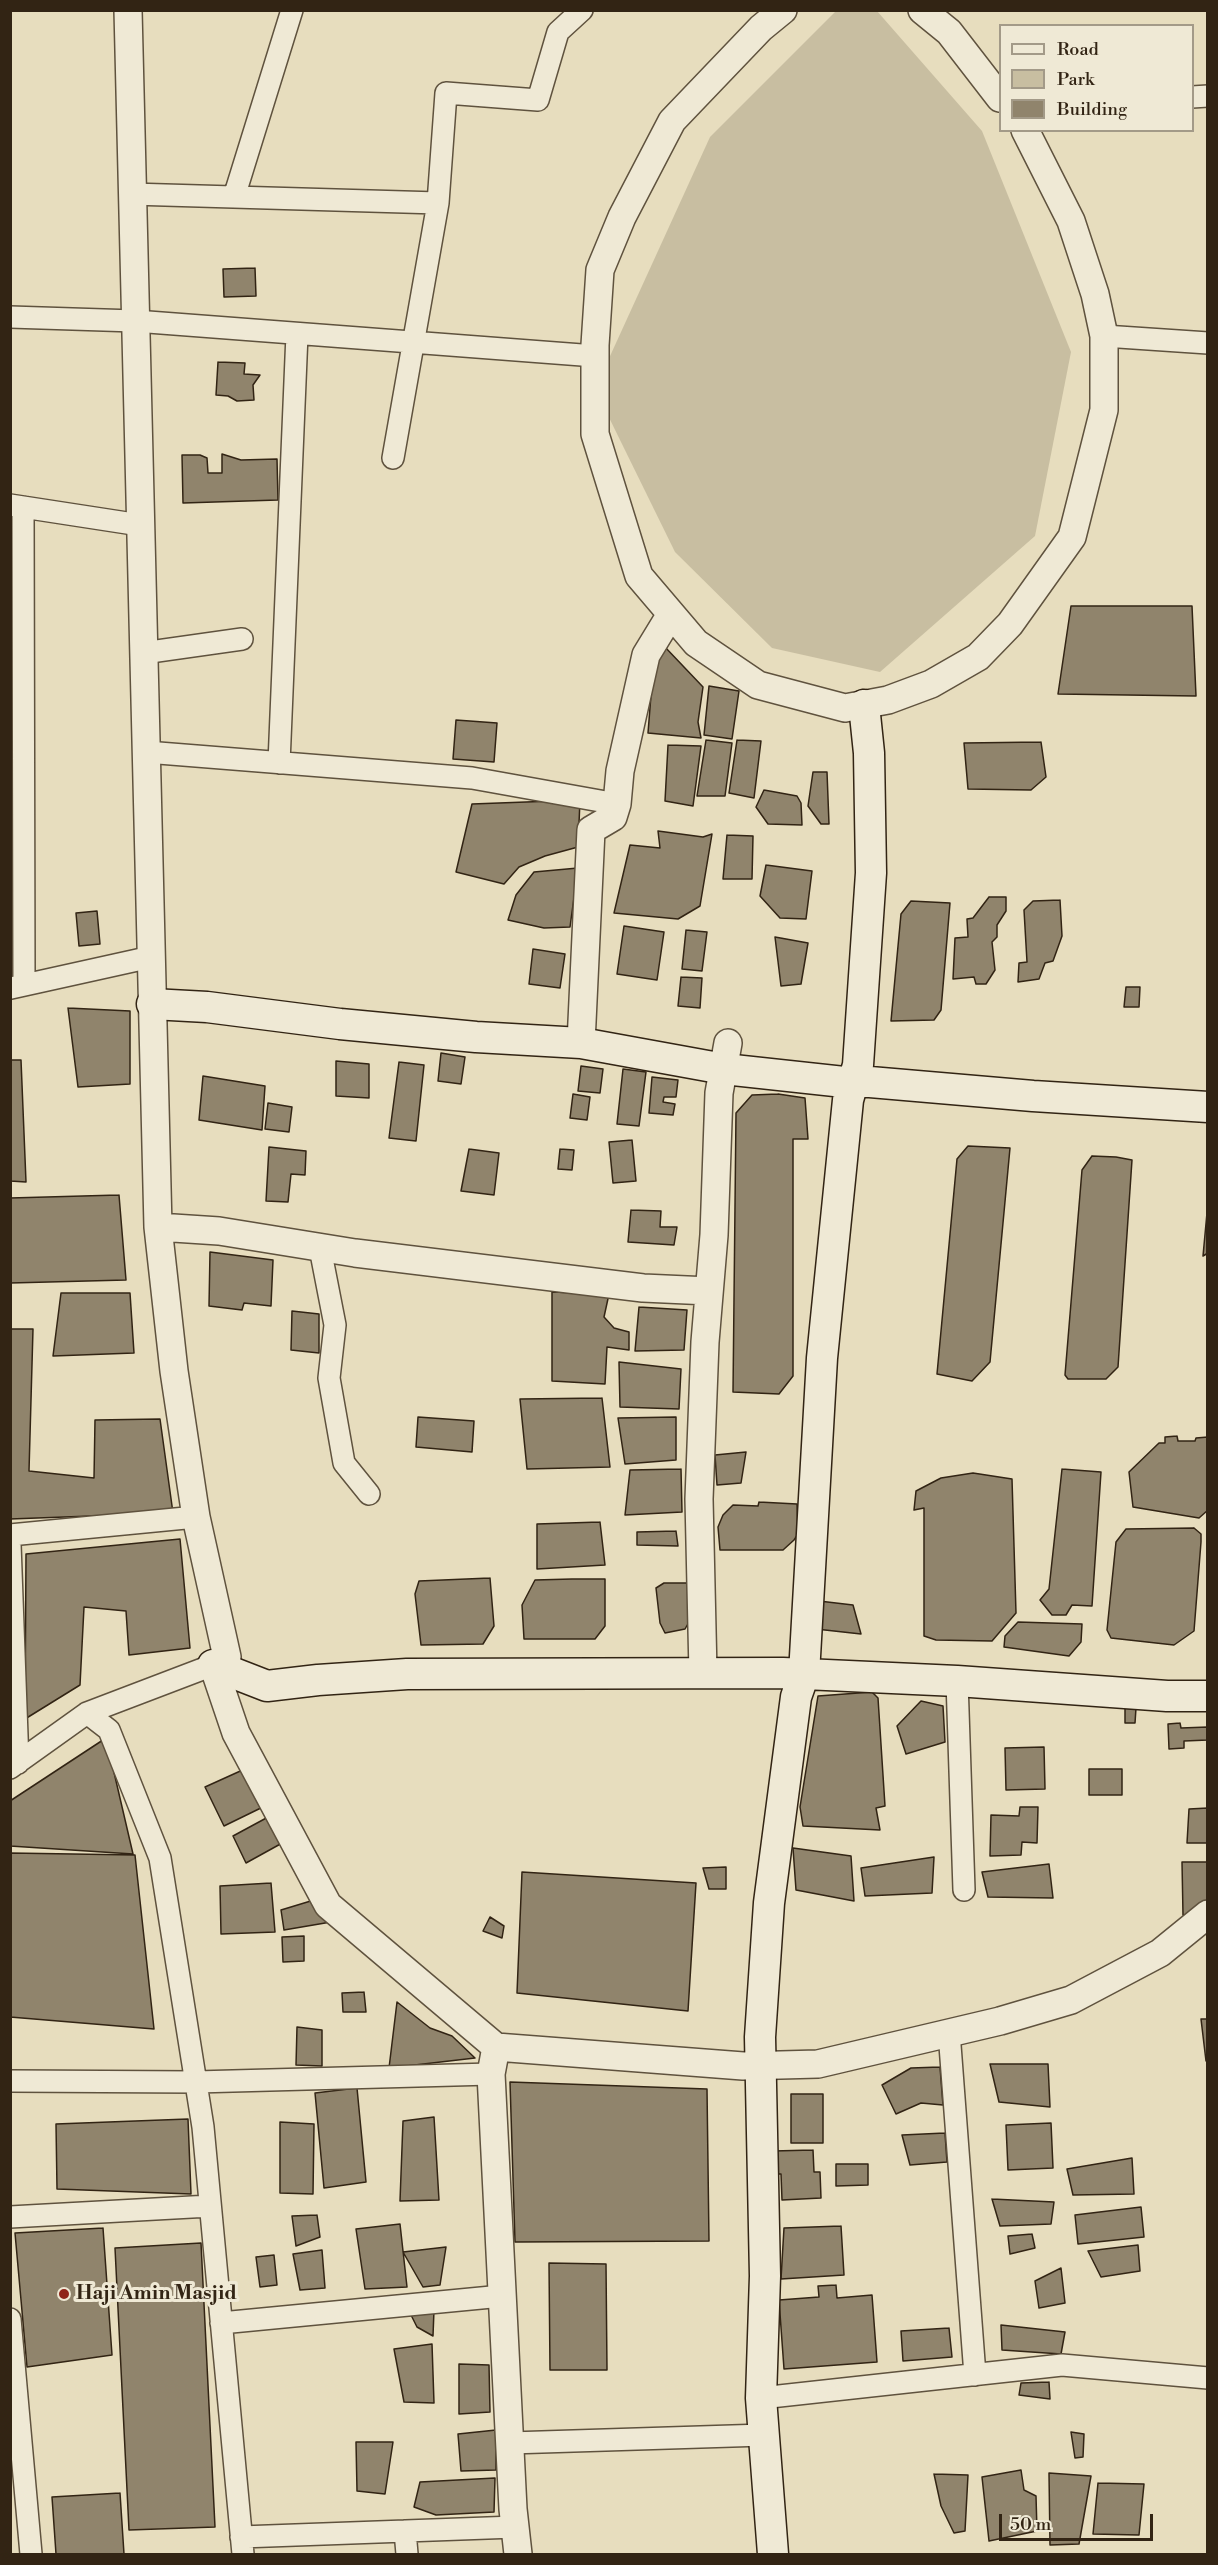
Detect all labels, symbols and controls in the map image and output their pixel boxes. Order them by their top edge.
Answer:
legend [999,24,1194,132]
text: Road [1057,38,1099,61]
text: Park [1057,68,1094,91]
text: Building [1057,98,1127,121]
place label: Haji Amin Masjid [76,2282,237,2306]
marker: Haji Amin Masjid [57,2287,71,2301]
scale bar [1002,2502,1156,2540]
text: 50 m [1010,2513,1051,2536]

